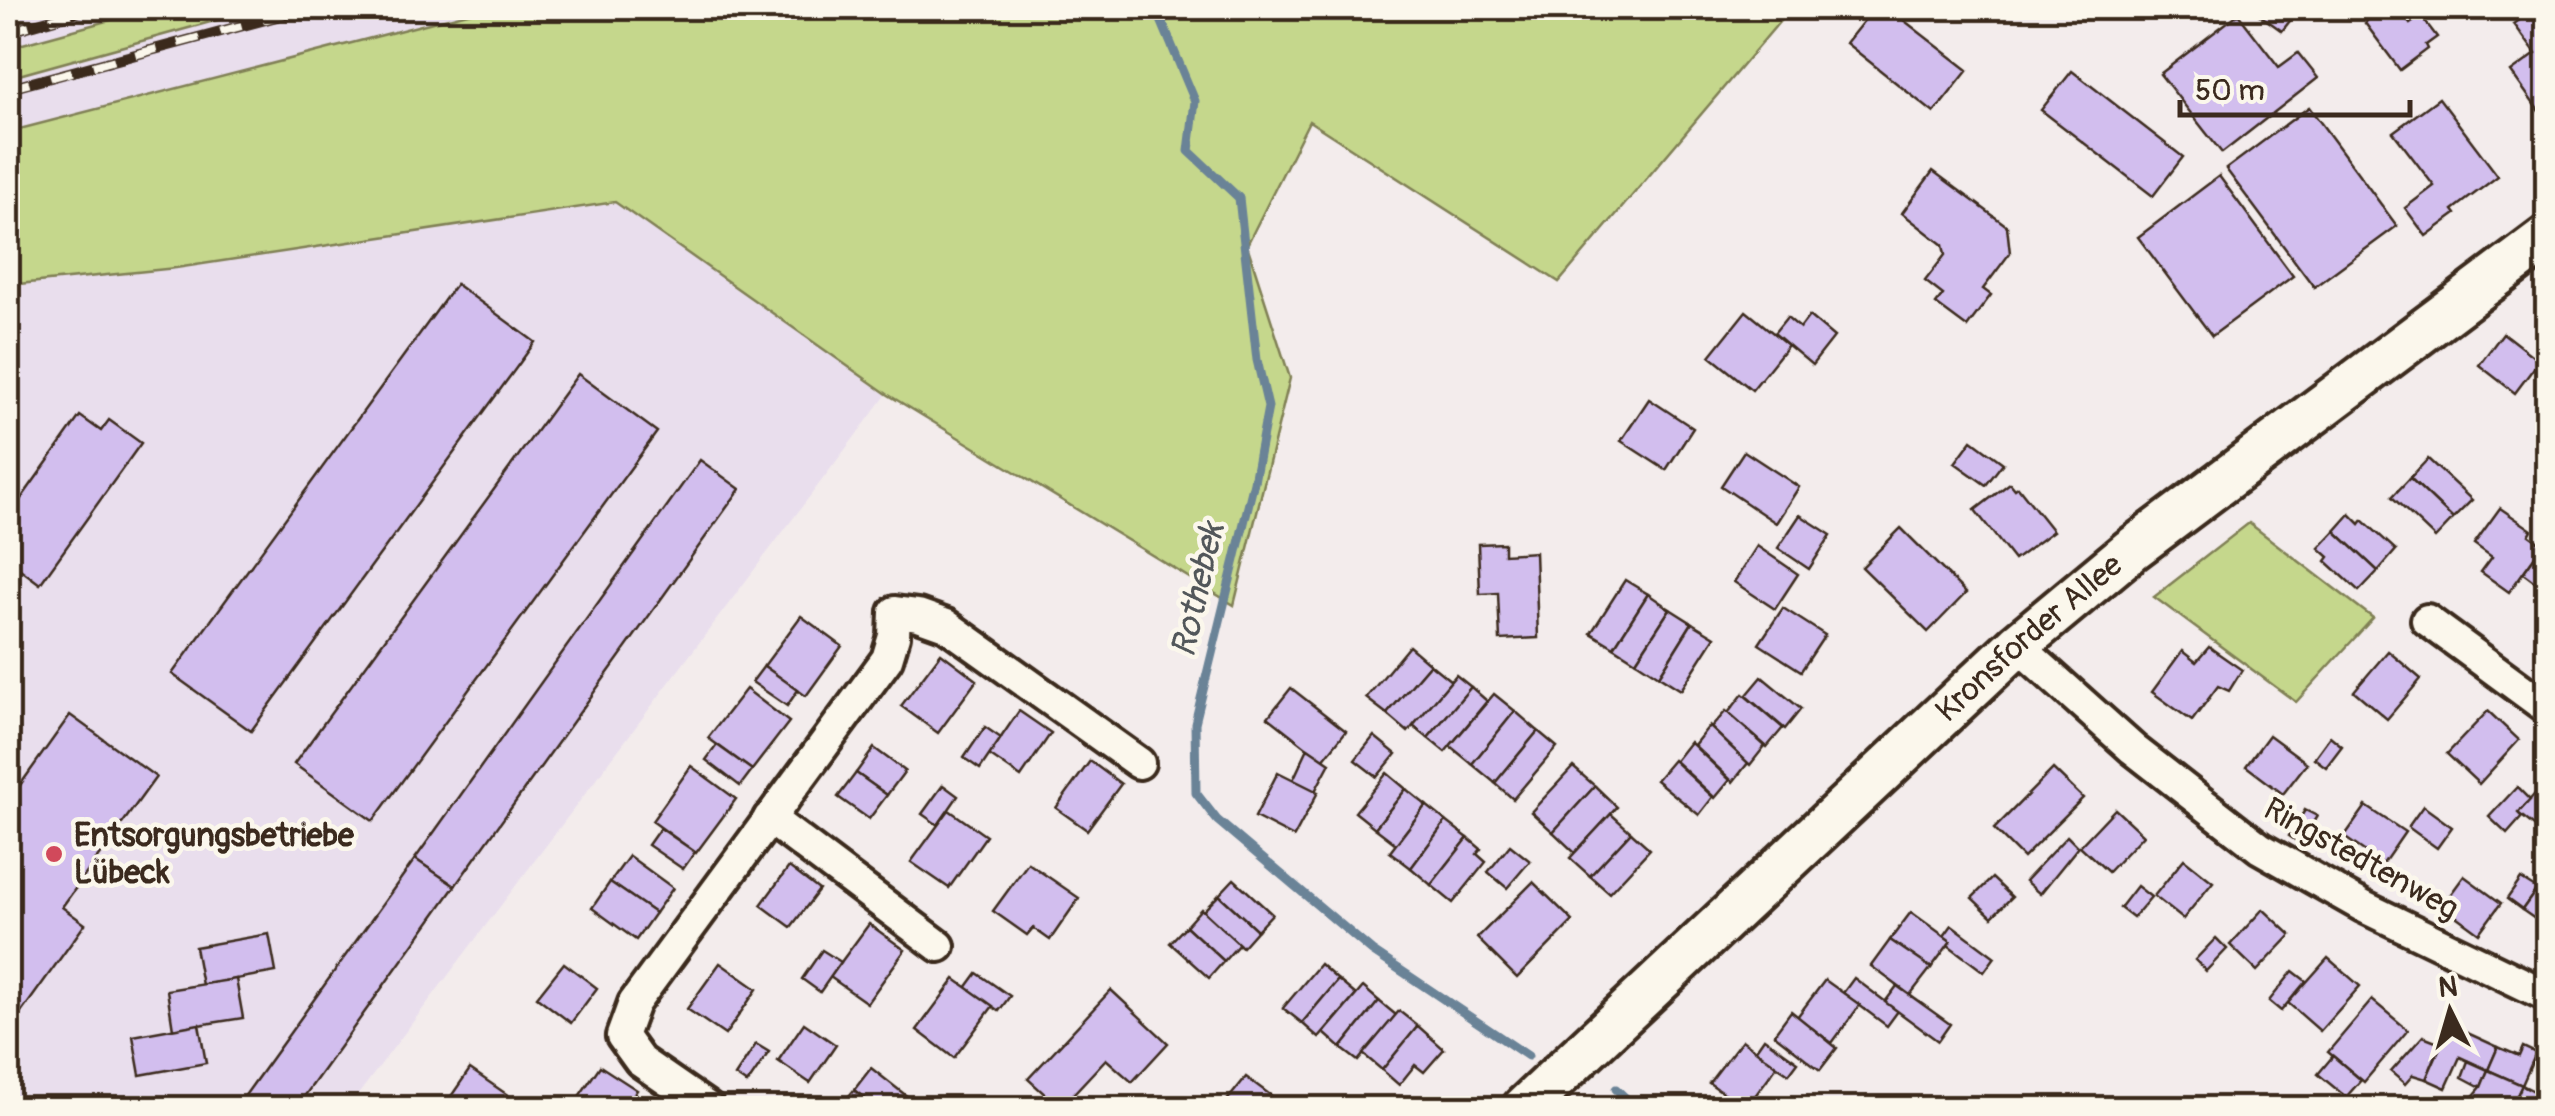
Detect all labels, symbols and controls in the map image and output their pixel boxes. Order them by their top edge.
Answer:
scale bar [2180,55,2410,117]
text: 50 m [2195,72,2265,109]
water label: Rothebek [1161,516,1235,661]
street label: Kronsforder Allee [1927,545,2131,731]
street label: Ringstedtenweg [2257,789,2465,929]
place label: Entsorgungsbetriebe Lübeck [74,816,355,893]
marker: Entsorgungsbetriebe Lübeck [43,843,65,865]
north arrow [2400,961,2500,1061]
text: N [2437,969,2459,1006]

